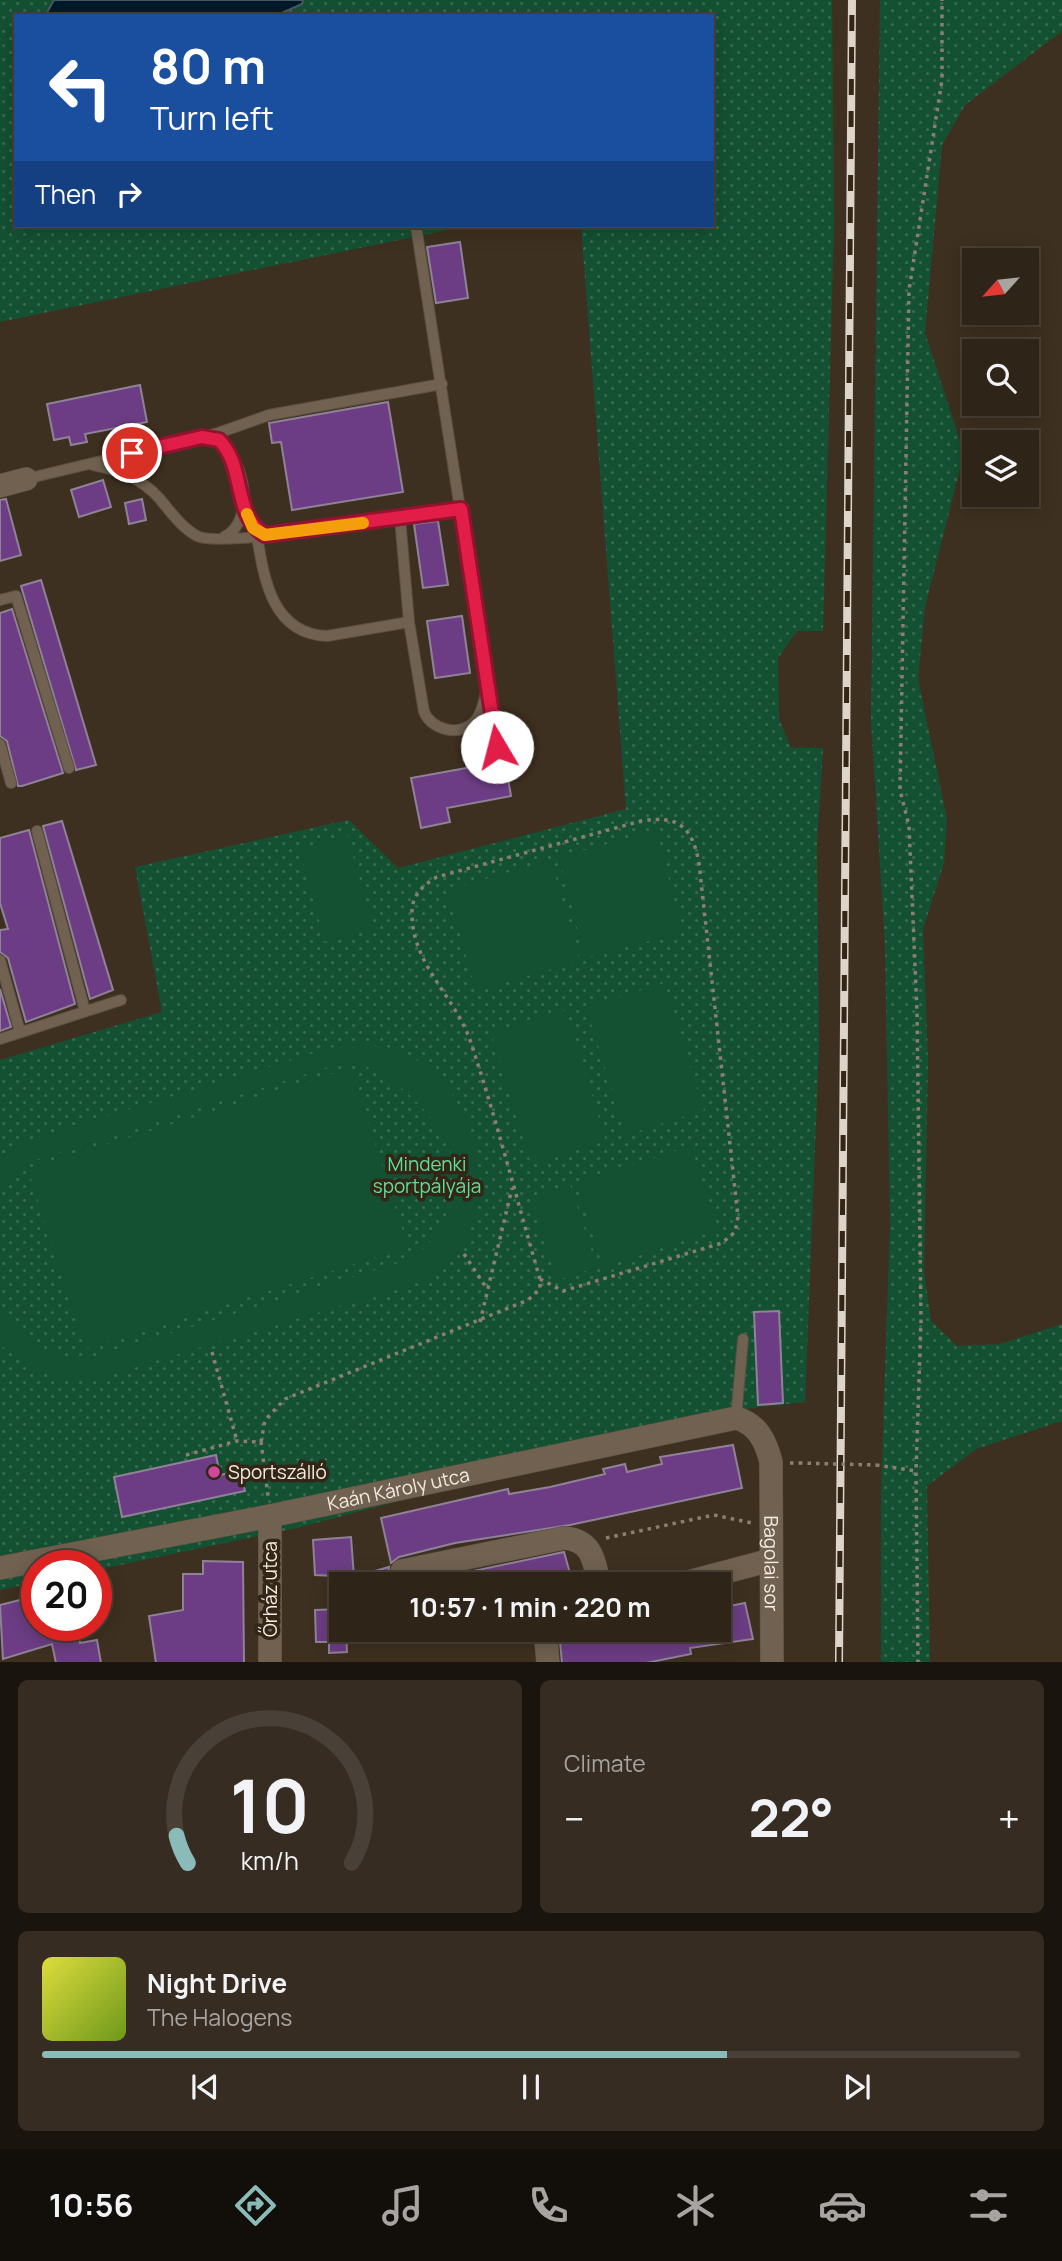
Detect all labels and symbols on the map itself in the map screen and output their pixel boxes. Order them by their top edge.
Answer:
north arrow [962,248,1040,326]
pin [102,423,162,483]
position arrow [460,710,534,784]
park label: Mindenki sportpályája [373,1151,481,1199]
place label: Sportszálló [228,1459,327,1485]
street label: Kaán Károly utca [325,1461,472,1517]
marker: Sportszálló [206,1464,222,1480]
street label: Bagolai sor [758,1515,785,1612]
street label: Őrház utca [257,1541,283,1637]
speed limit sign: 20 [21,1550,112,1641]

